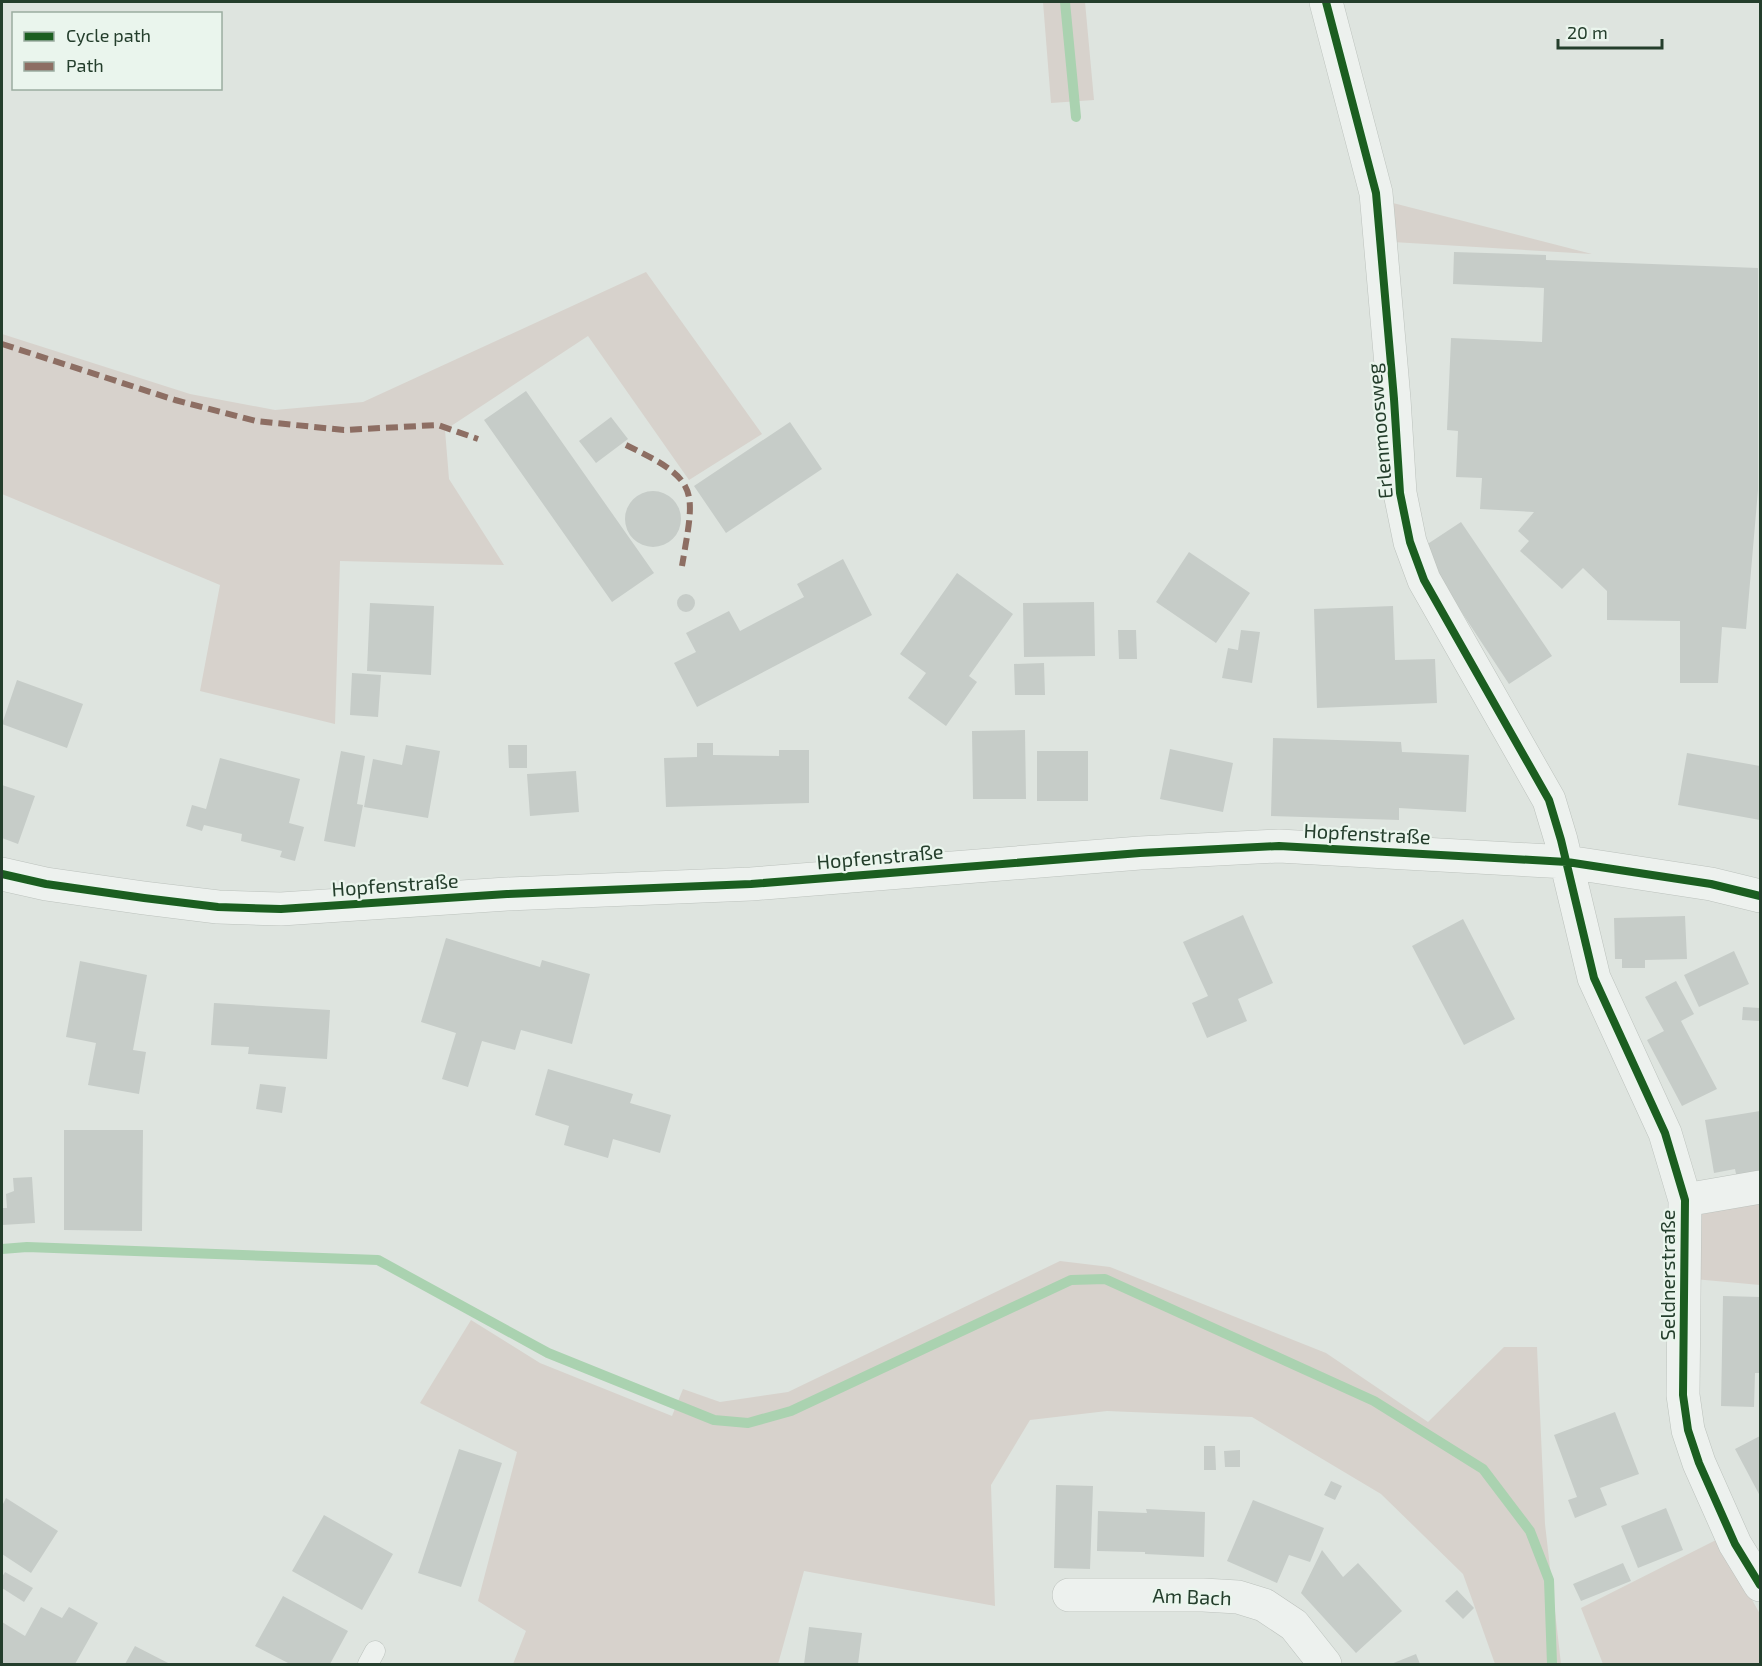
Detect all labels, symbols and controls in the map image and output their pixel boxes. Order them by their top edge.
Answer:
legend [12,12,222,90]
scale bar [1558,12,1662,50]
text: 20 m [1567,21,1608,43]
text: Cycle path [66,24,151,46]
text: Path [66,54,104,76]
street label: Erlenmoosweg [1361,362,1397,500]
street label: Hopfenstraße [1303,818,1431,848]
street label: Hopfenstraße [816,839,944,873]
street label: Hopfenstraße [331,868,459,900]
street label: Seldnerstraße [1655,1210,1679,1340]
street label: Am Bach [1152,1583,1232,1609]

